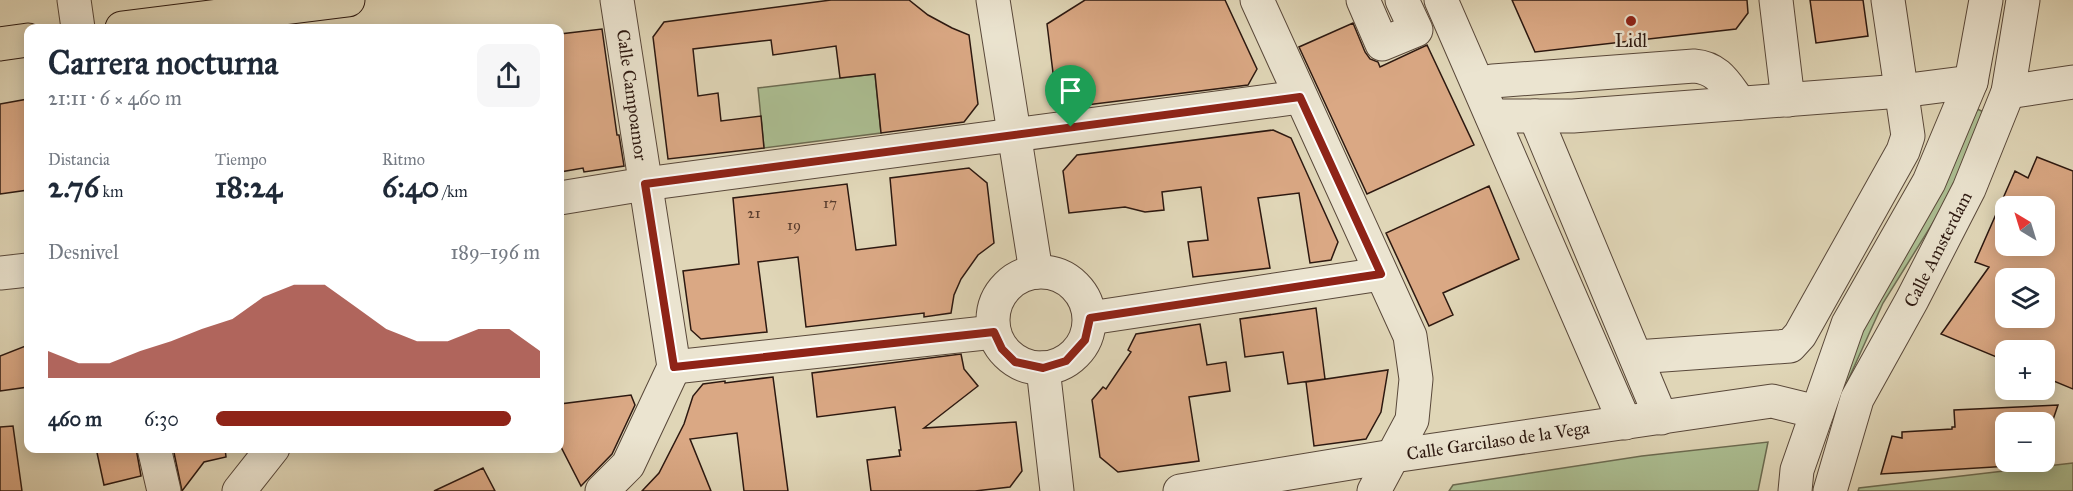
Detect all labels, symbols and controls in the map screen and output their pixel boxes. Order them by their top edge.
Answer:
marker: Lidl [1624,14,1638,28]
street label: Calle Campoamor [612,28,652,162]
place label: Lidl [1615,30,1647,52]
text: Carrera nocturna [48,43,278,83]
button: share [477,44,540,107]
pin [1045,65,1096,127]
icon: arrive [1054,74,1087,107]
text: 21:11 · 6 × 460 m [48,86,182,110]
text: Distancia [48,150,110,169]
text: Tiempo [215,150,267,169]
text: Ritmo [382,150,425,169]
text: 2.76 [48,169,99,205]
text: 18:24 [215,169,282,205]
text: 6:40 [382,169,439,205]
text: km [99,182,123,201]
text: /km [439,182,468,201]
street label: Calle Amsterdam [1899,188,1977,311]
house number: 17 [823,194,837,212]
north arrow [1995,196,2055,256]
map controls [1995,196,2055,472]
house number: 21 [747,204,761,222]
house number: 19 [787,216,801,234]
text: Desnivel [48,240,119,264]
text: 189–196 m [450,240,540,264]
button: layers [1995,268,2055,328]
button: + [1995,340,2055,400]
text: 460 m [48,407,102,431]
text: 6:30 [144,407,179,431]
button: − [1995,412,2055,472]
street label: Calle Garcilaso de la Vega [1405,417,1591,465]

